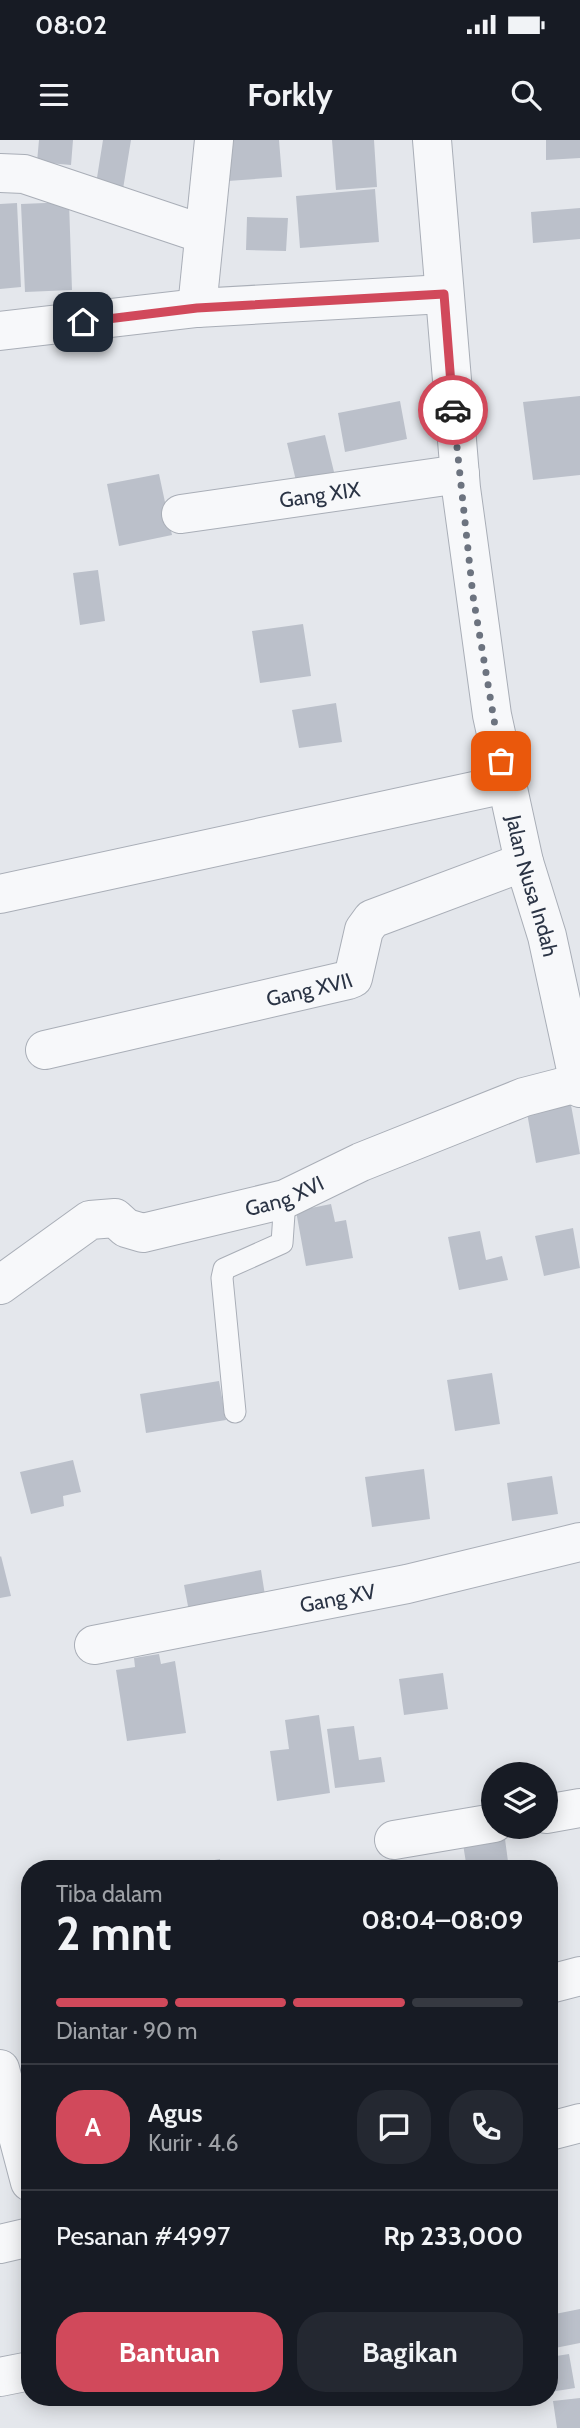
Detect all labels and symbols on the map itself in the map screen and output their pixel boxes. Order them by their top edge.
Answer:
pin [53,292,113,352]
courier [418,375,488,445]
street label: Gang XIX [278,476,362,512]
pin [471,731,531,791]
street label: Jalan Nusa Indah [501,812,564,959]
street label: Gang XVII [264,967,356,1011]
street label: Gang XVI [243,1170,328,1221]
street label: Gang XV [298,1578,378,1617]

